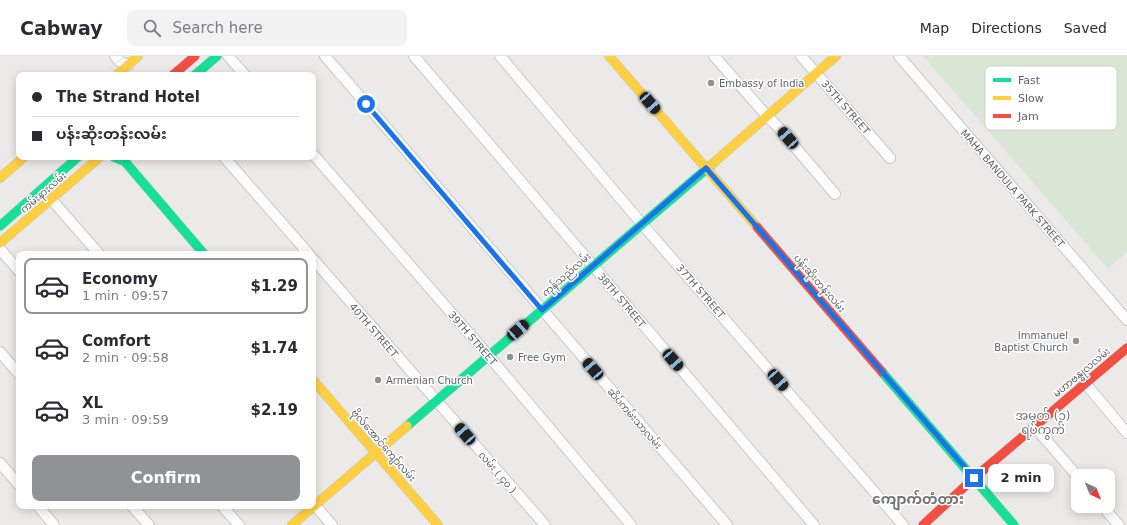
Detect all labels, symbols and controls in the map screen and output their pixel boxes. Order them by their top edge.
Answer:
search box [127,10,407,46]
text: Cabway [20,17,103,39]
icon: search [141,17,163,39]
text: Search here [173,19,263,37]
text: Map [920,20,949,36]
text: Directions [971,20,1042,36]
text: Saved [1064,20,1107,36]
legend [985,66,1117,130]
text: Fast [1018,74,1041,87]
marker: Embassy of India [706,78,716,88]
place label: Embassy of India [719,78,804,89]
street label: 35TH STREET [819,78,873,137]
text: The Strand Hotel [56,88,200,106]
car [638,90,662,116]
text: Slow [1018,92,1044,105]
route start [357,95,375,113]
text: Jam [1017,110,1039,123]
text: ပန်းဆိုးတန်းလမ်း [56,125,167,143]
car [776,125,800,151]
street label: MAHA BANDULA PARK STREET [959,127,1067,250]
street label: ကမ်းနားလမ်း [17,168,70,217]
street label: ကုန်သည်လမ်း [538,249,595,301]
street label: ပန်းဆိုးတန်းလမ်း [789,251,849,316]
street label: 37TH STREET [674,262,728,321]
icon: car [34,268,70,304]
text: Economy [82,270,158,288]
street label: 38TH STREET [596,271,648,330]
text: $1.29 [251,277,298,295]
text: 1 min · 09:57 [82,288,169,303]
street label: 40TH STREET [347,301,401,360]
street label: 39TH STREET [446,309,500,368]
car [505,318,531,342]
icon: car [34,330,70,366]
place label: Immanuel Baptist Church [994,330,1068,353]
text: Comfort [82,332,150,350]
marker: Immanuel Baptist Church [1071,336,1081,346]
text: $1.74 [251,339,298,357]
street label: မဟာဗန္ဓုလလမ်း [1049,344,1114,402]
car [661,347,685,373]
text: 2 min · 09:58 [82,350,169,365]
marker: Free Gym [505,352,515,362]
place label: Free Gym [518,352,566,363]
car [581,356,605,382]
car [766,367,790,393]
marker: Armenian Church [373,375,383,385]
place label: Armenian Church [386,375,473,386]
street label: ဆိပ်ကမ်းသာလမ်း [605,384,665,451]
icon: car [34,392,70,428]
text: XL [82,394,103,412]
text: $2.19 [251,401,298,419]
street label: ဗိုလ်အောင်ကျော်လမ်း [347,406,419,486]
district label: အမှတ် (၃) ရပ်ကွက် [1015,407,1071,440]
text: 3 min · 09:59 [82,412,169,427]
car [453,421,477,447]
street label: လမ်း ( ၄၀ ) [474,448,520,497]
button: Confirm [32,455,300,501]
callout: 2 min [988,464,1054,492]
route end [965,469,983,487]
north arrow [1071,469,1115,513]
map controls [1071,469,1115,513]
text: 2 min [1001,470,1041,485]
district label: ကျောက်တံတား [872,489,964,511]

